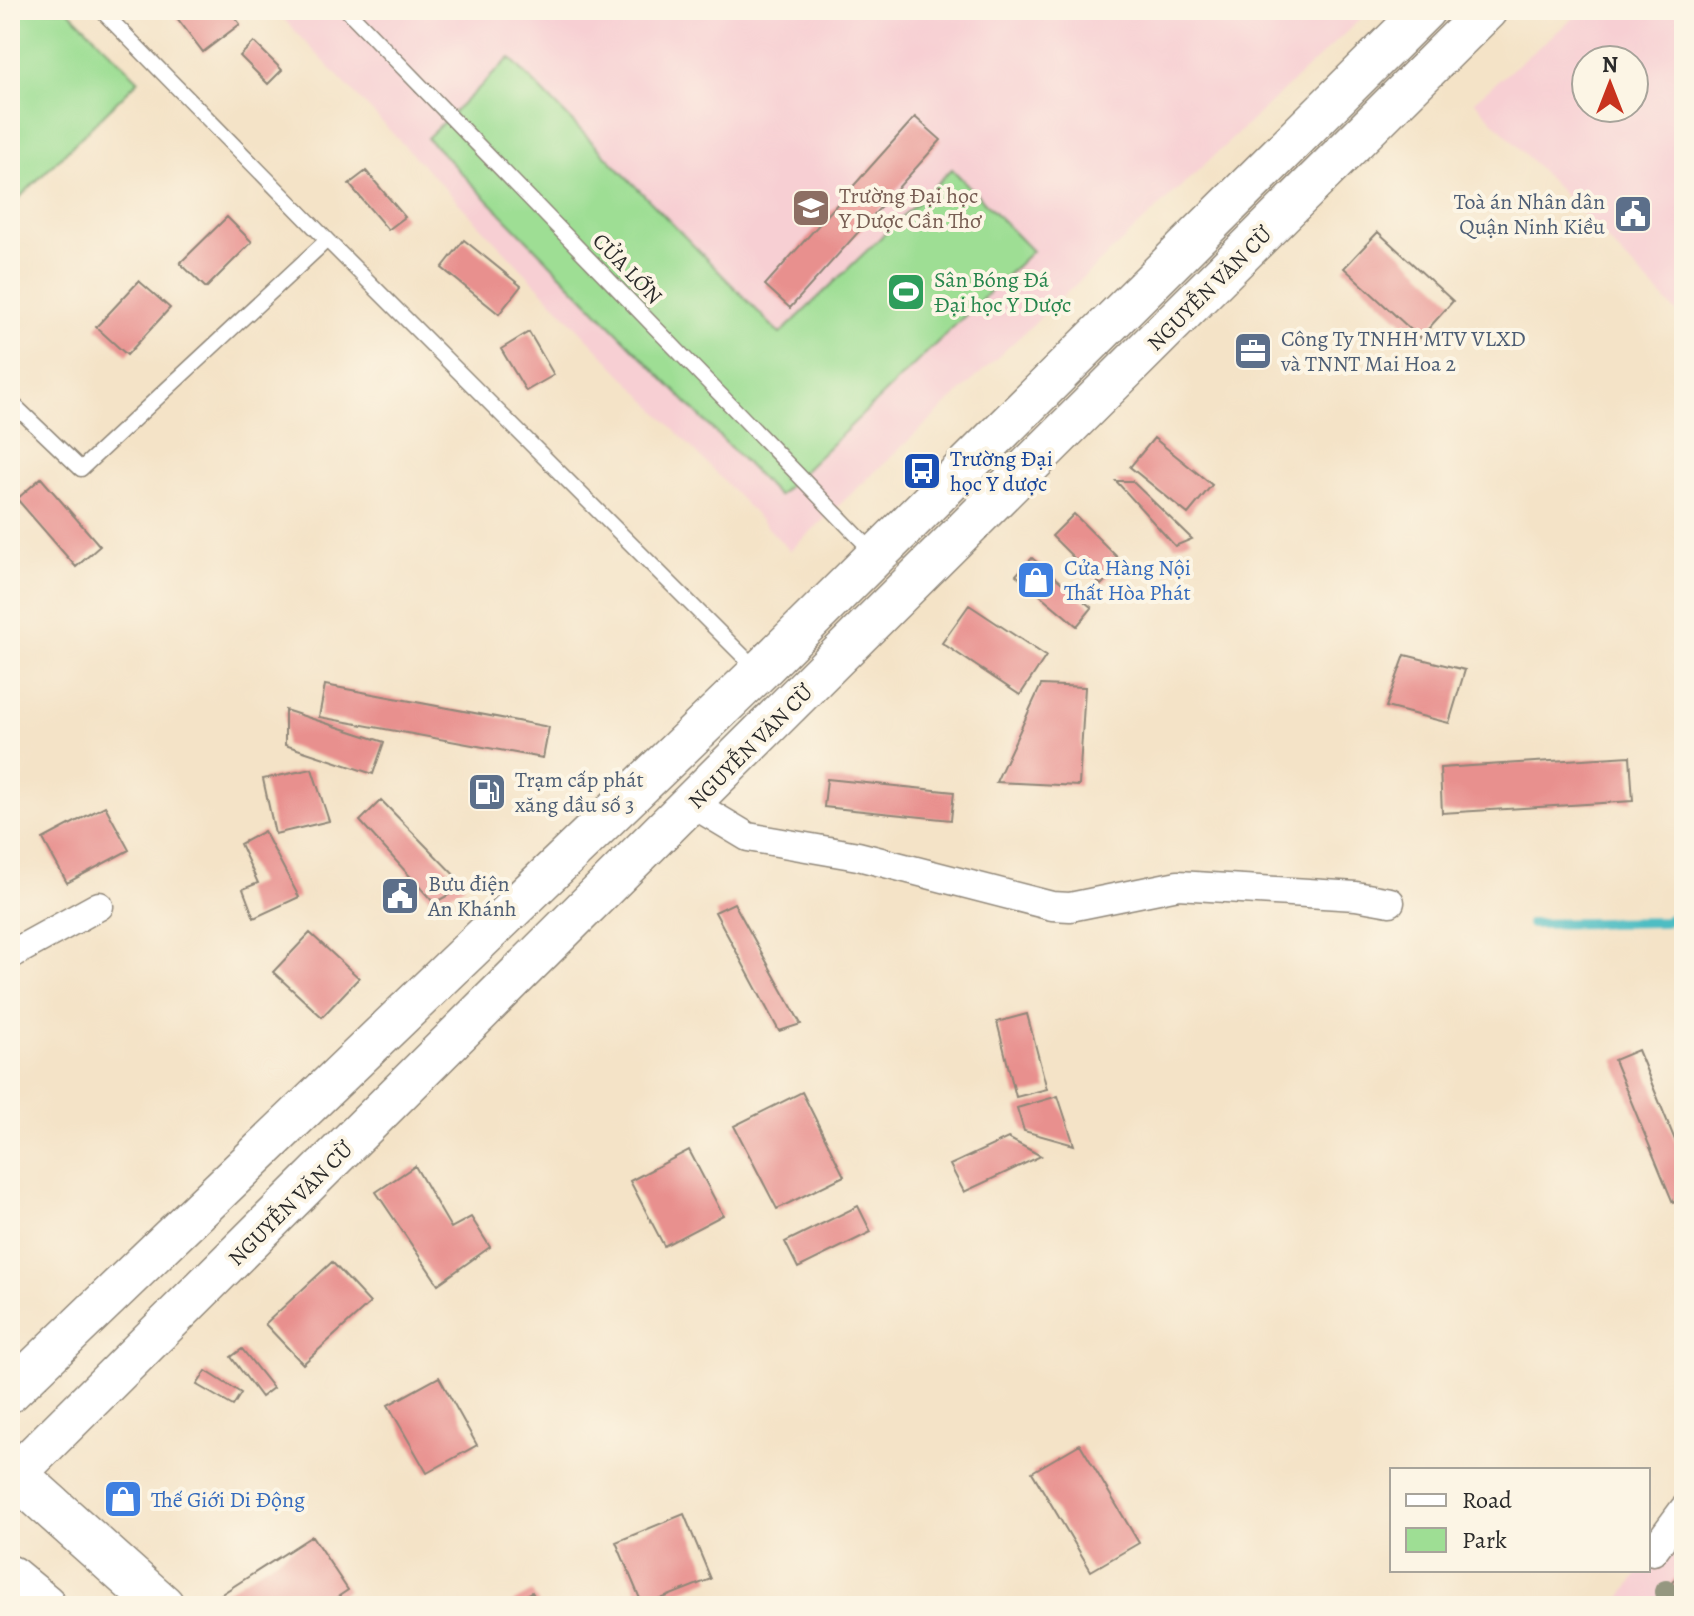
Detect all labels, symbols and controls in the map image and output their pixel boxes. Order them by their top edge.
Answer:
north arrow [1570,44,1650,124]
text: N [1602,50,1618,80]
place label: Trường Đại học Y Dược Cần Thơ [838,181,982,236]
school or university icon: Trường Đại học Y Dược Cần Thơ [790,187,832,229]
place label: Toà án Nhân dân Quận Ninh Kiều [1454,187,1605,242]
public building icon: Toà án Nhân dân Quận Ninh Kiều [1612,193,1654,235]
street label: NGUYỄN VĂN CỪ [1141,220,1279,358]
street label: CỬA LỚN [586,226,669,311]
place label: Sân Bóng Đá Đại học Y Dược [934,265,1071,320]
sports icon: Sân Bóng Đá Đại học Y Dược [885,271,927,313]
place label: Công Ty TNHH MTV VLXD và TNNT Mai Hoa 2 [1280,324,1526,379]
office icon: Công Ty TNHH MTV VLXD và TNNT Mai Hoa 2 [1232,330,1274,372]
place label: Trường Đại học Y dược [950,444,1053,499]
bus stop icon: Trường Đại học Y dược [901,450,943,492]
place label: Cửa Hàng Nội Thất Hòa Phát [1064,553,1191,608]
shop icon: Cửa Hàng Nội Thất Hòa Phát [1015,559,1057,601]
street label: NGUYỄN VĂN CỪ [682,678,820,816]
place label: Trạm cấp phát xăng dầu số 3 [515,765,644,820]
fuel station icon: Trạm cấp phát xăng dầu số 3 [466,771,508,813]
place label: Bưu điện An Khánh [427,869,517,924]
public building icon: Bưu điện An Khánh [379,875,421,917]
street label: NGUYỄN VĂN CỪ [222,1135,360,1273]
legend [1390,1468,1650,1572]
shop icon: Thế Giới Di Động [102,1478,144,1520]
text: Road [1462,1484,1512,1516]
place label: Thế Giới Di Động [151,1485,305,1515]
text: Park [1462,1524,1507,1556]

